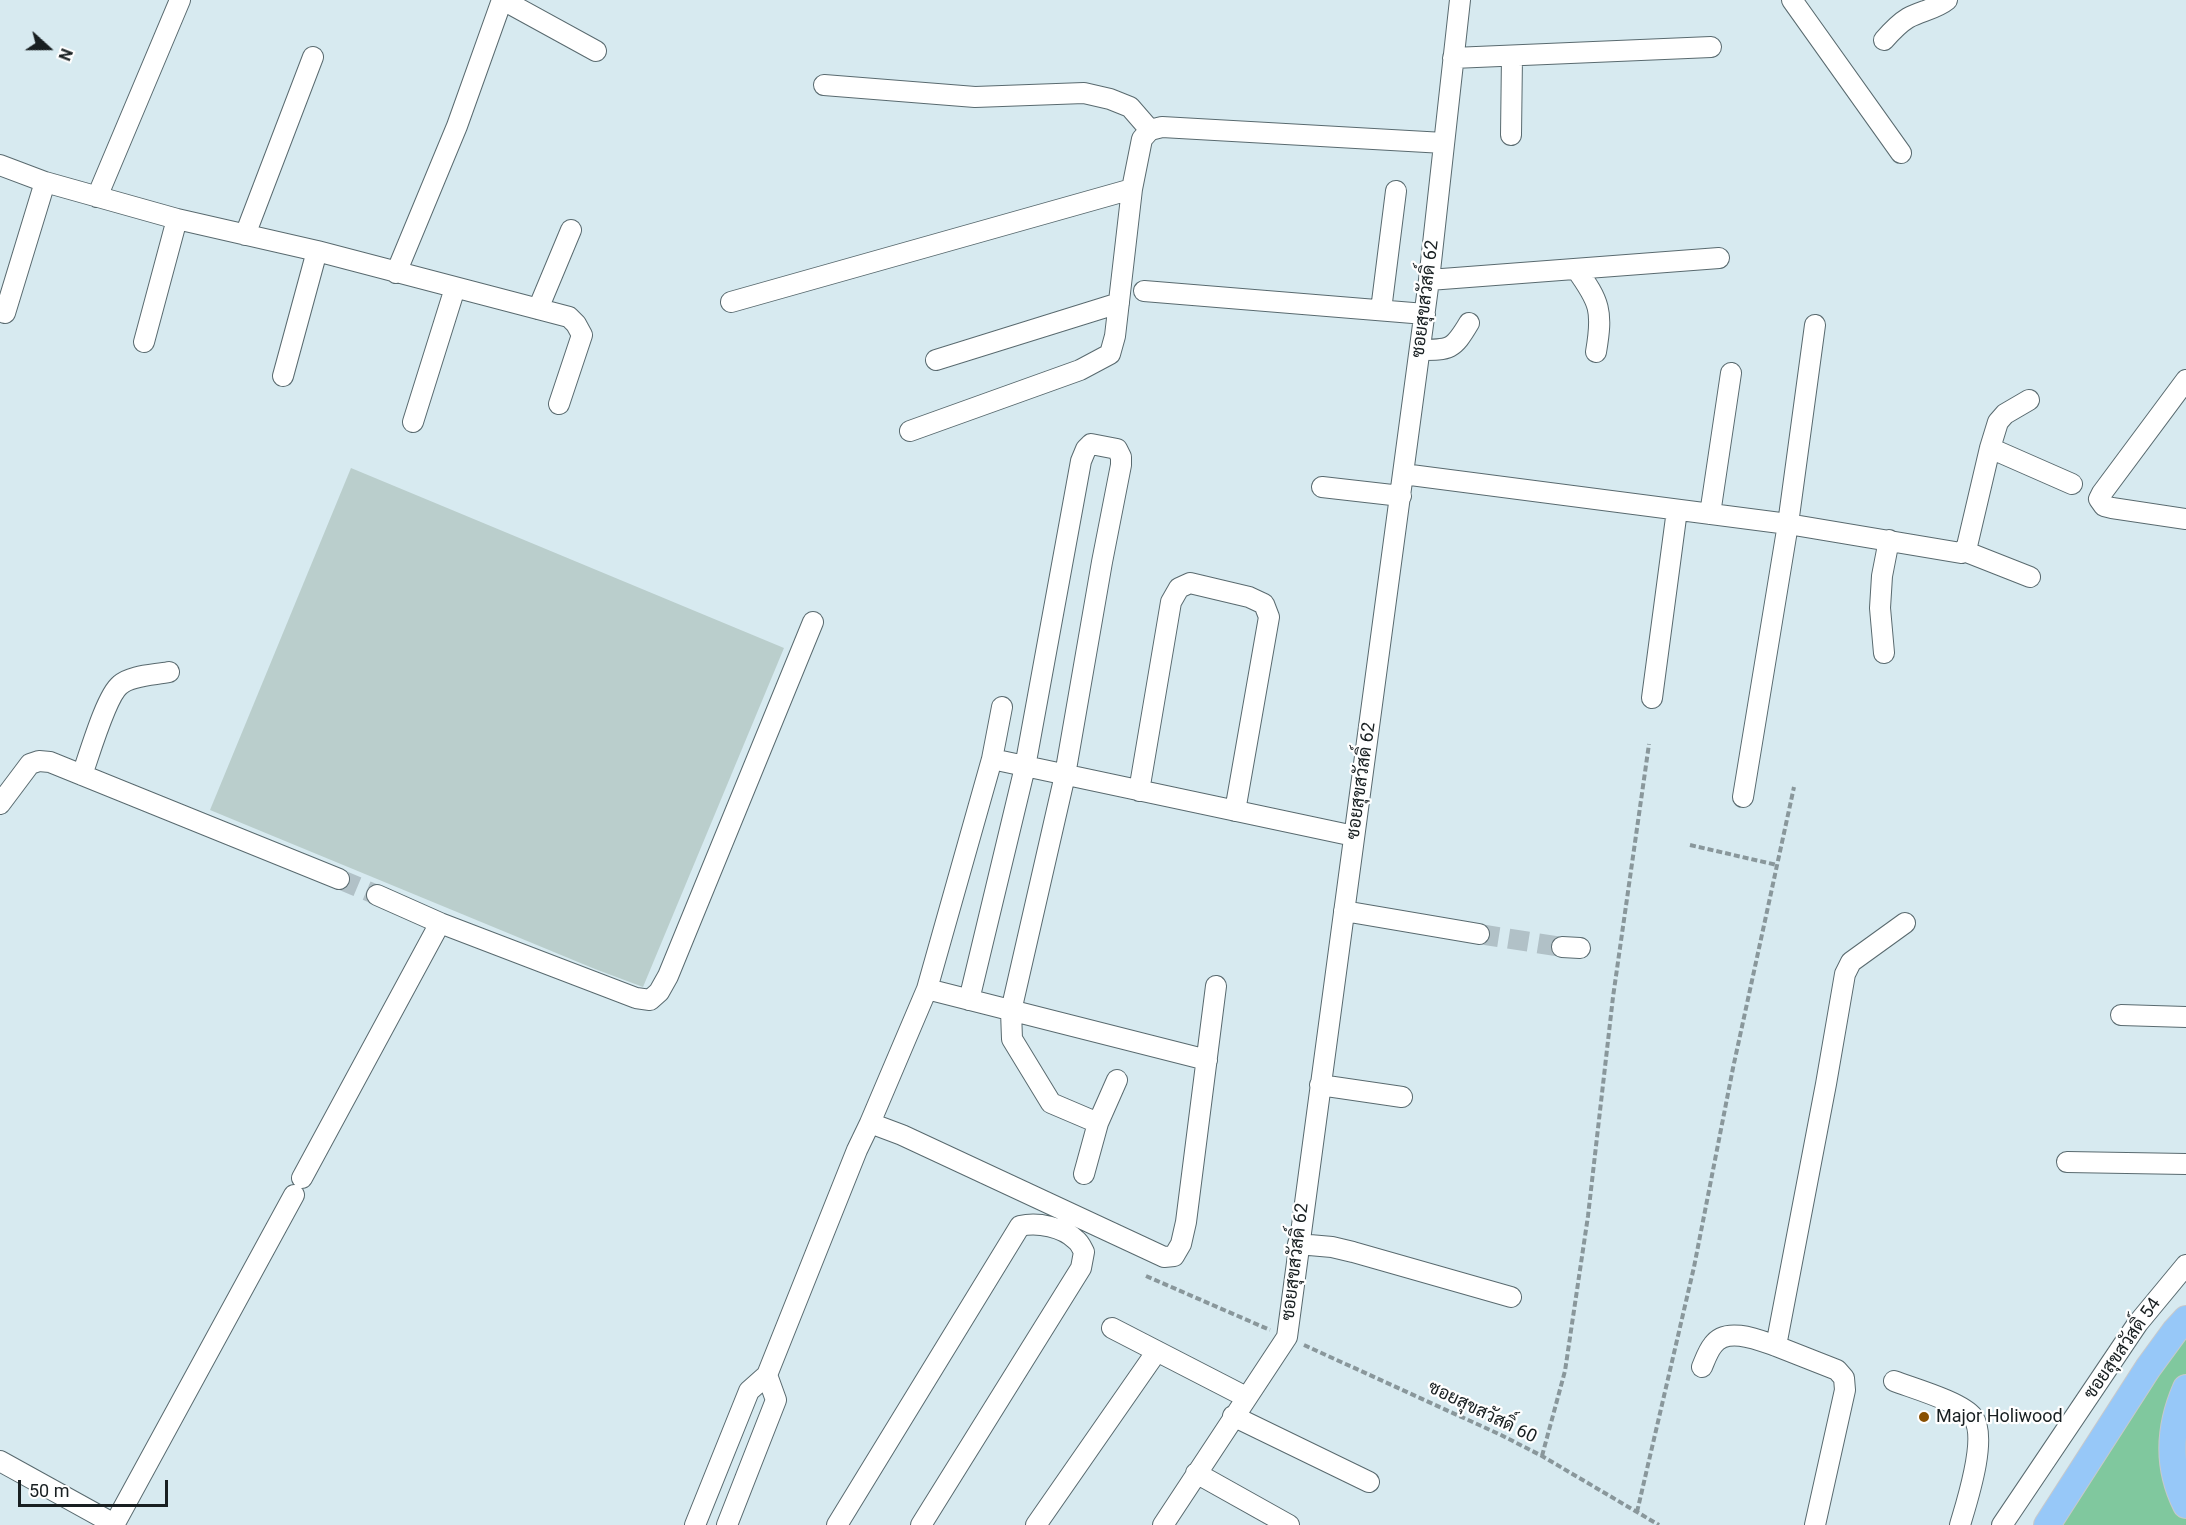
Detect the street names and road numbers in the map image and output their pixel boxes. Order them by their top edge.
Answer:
street label: ซอยสุขสวัสดิ์ 62 [1408,239,1444,359]
street label: ซอยสุขสวัสดิ์ 62 [1343,721,1381,841]
street label: ซอยสุขสวัสดิ์ 62 [1278,1202,1314,1322]
street label: ซอยสุขสวัสดิ์ 54 [2080,1294,2166,1404]
street label: ซอยสุขสวัสดิ์ 60 [1424,1377,1540,1449]

